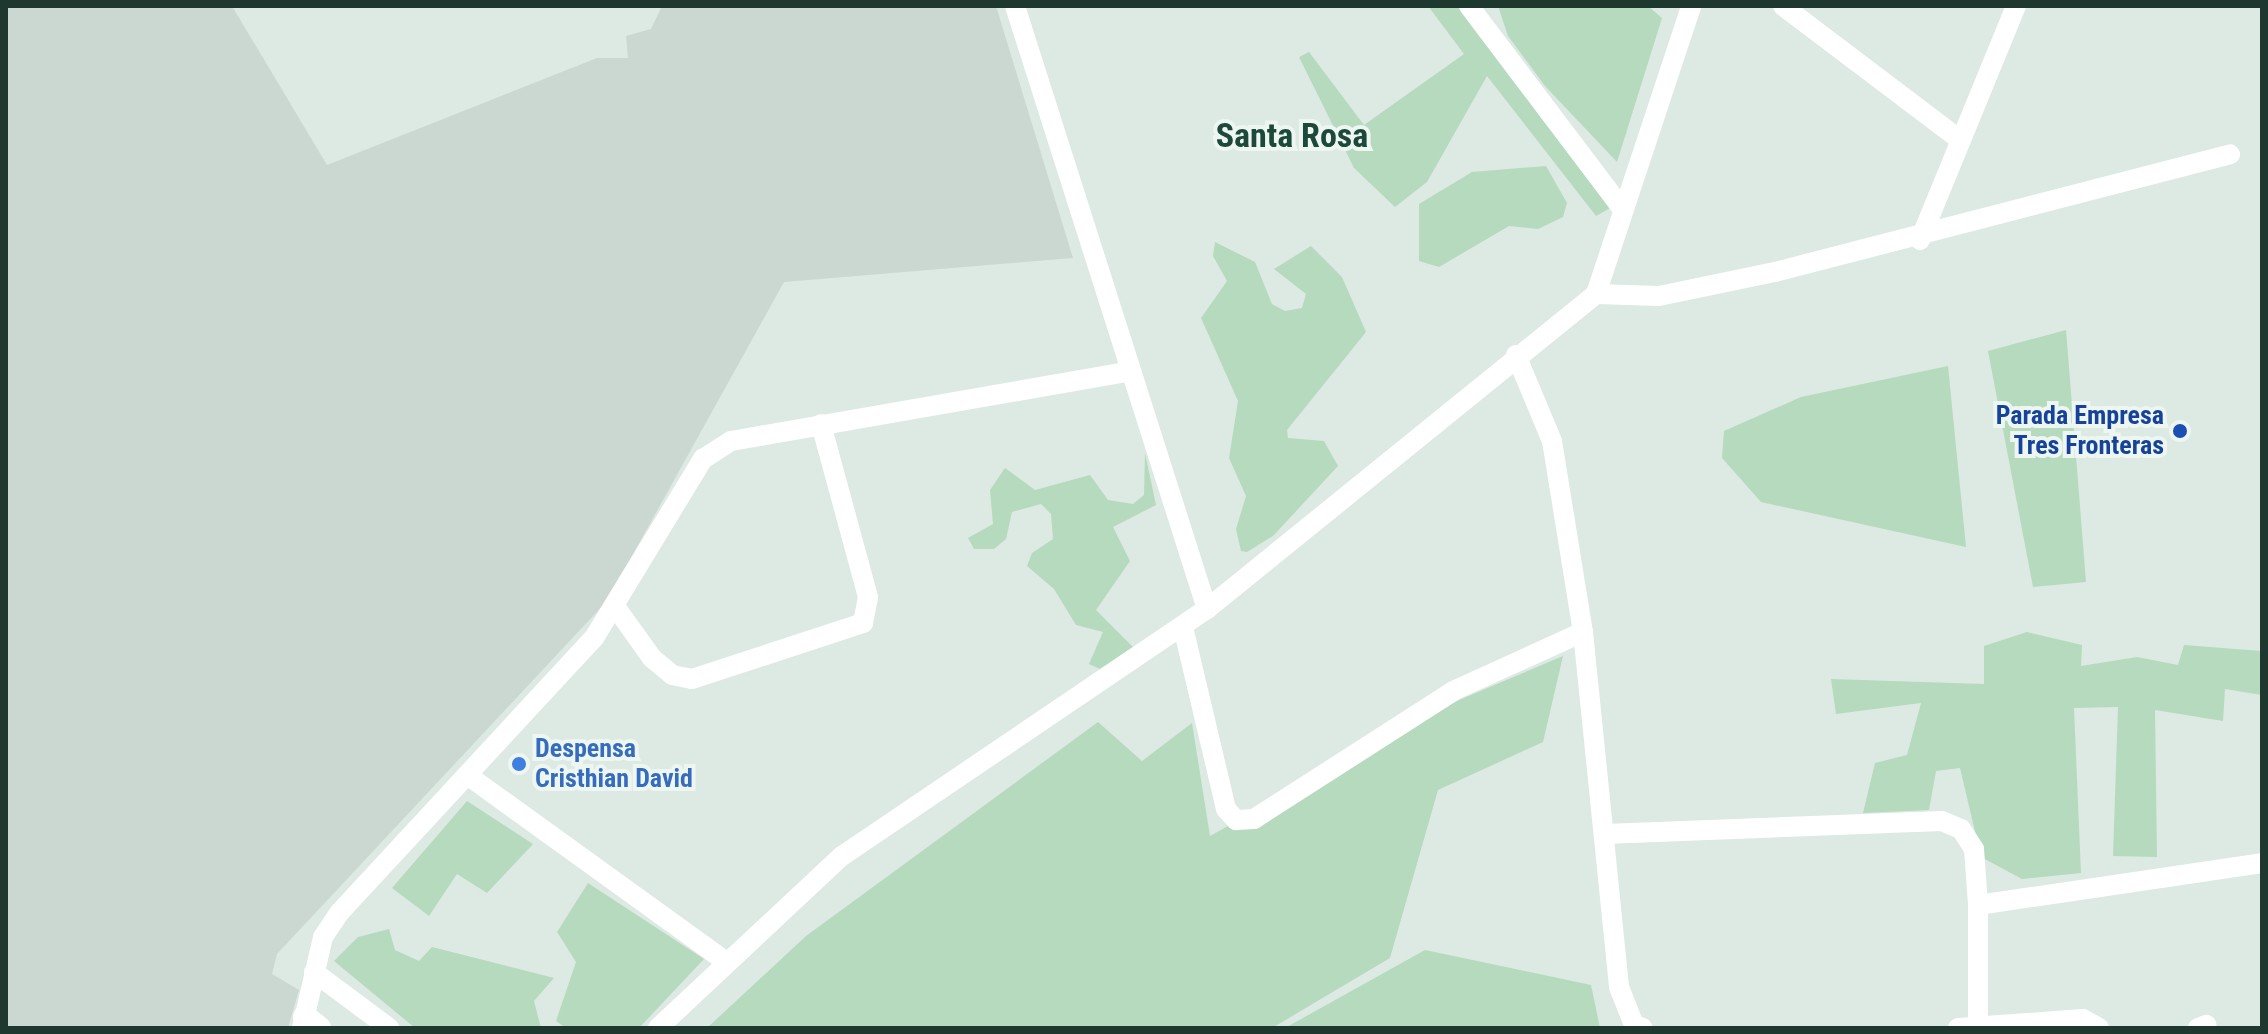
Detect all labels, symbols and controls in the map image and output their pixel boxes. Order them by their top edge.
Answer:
district label: Santa Rosa [1216,116,1368,156]
place label: Parada Empresa Tres Fronteras [1996,400,2164,462]
marker: Parada Empresa Tres Fronteras [2171,422,2189,440]
place label: Despensa Cristhian David [535,733,693,794]
marker: Despensa Cristhian David [510,755,528,773]

